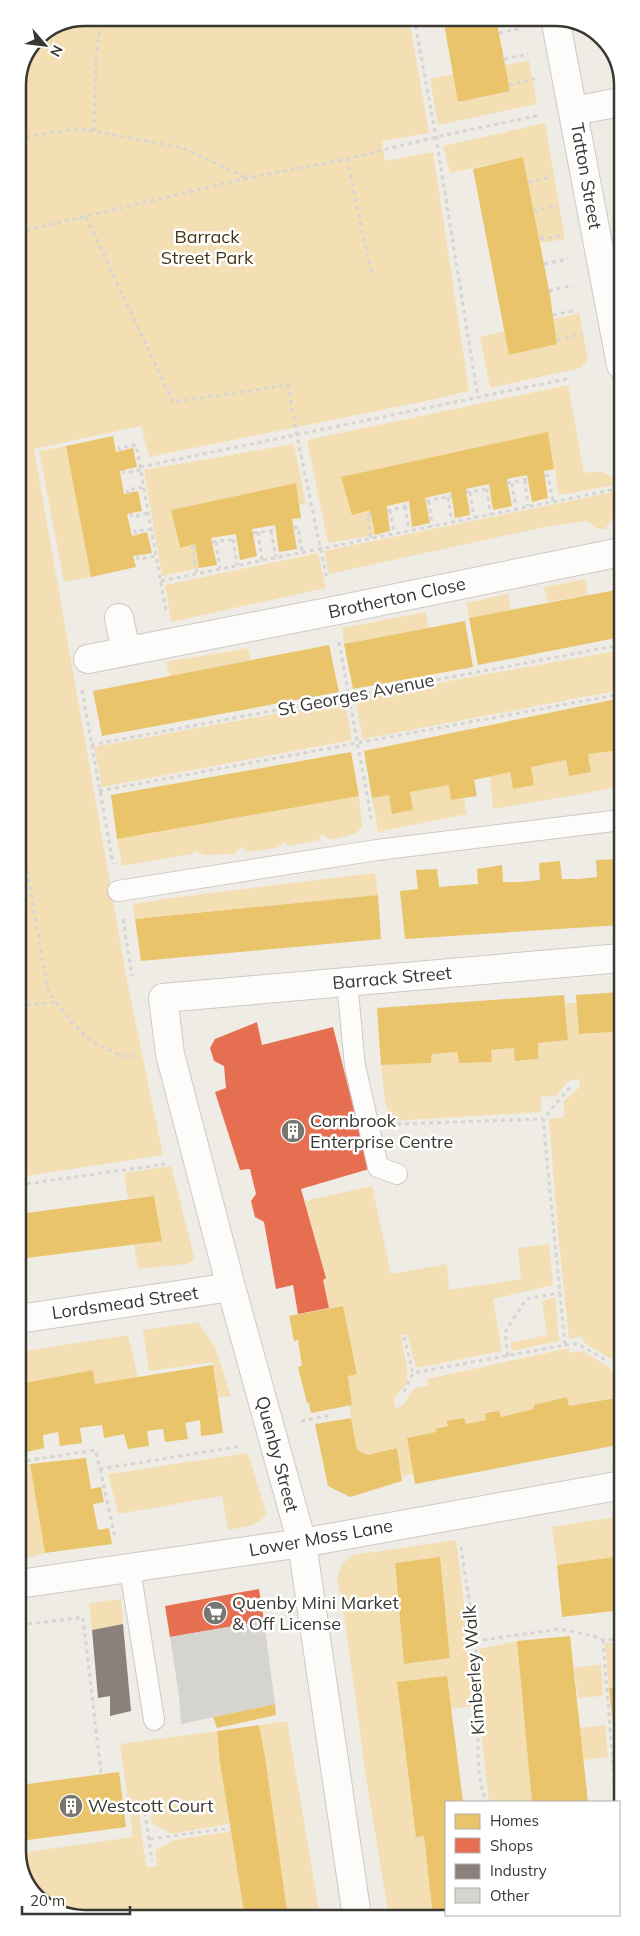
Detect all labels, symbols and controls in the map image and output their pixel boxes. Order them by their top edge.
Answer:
north arrow [20,20,70,70]
text: N [46,42,67,60]
street label: Tatton Street [566,121,607,231]
park label: Barrack Street Park [161,225,254,269]
street label: Brotherton Close [326,572,468,623]
street label: St Georges Avenue [276,668,436,721]
street label: Barrack Street [331,961,452,994]
place label: Cornbrook Enterprise Centre [310,1109,453,1153]
building icon: Cornbrook Enterprise Centre [280,1118,306,1144]
street label: Lordsmead Street [50,1281,200,1324]
street label: Quenby Street [251,1393,304,1514]
street label: Lower Moss Lane [247,1514,395,1561]
place label: Quenby Mini Market & Off License [232,1591,399,1635]
supermarket icon: Quenby Mini Market & Off License [202,1600,228,1626]
street label: Kimberley Walk [457,1604,490,1736]
building icon: Westcott Court [58,1793,84,1819]
place label: Westcott Court [88,1794,213,1817]
legend [445,1801,620,1916]
text: Homes [490,1811,539,1830]
text: Shops [490,1836,533,1855]
text: Industry [490,1861,547,1880]
scale bar [22,1884,130,1916]
text: Other [490,1886,530,1905]
text: 20 m [30,1891,65,1910]

